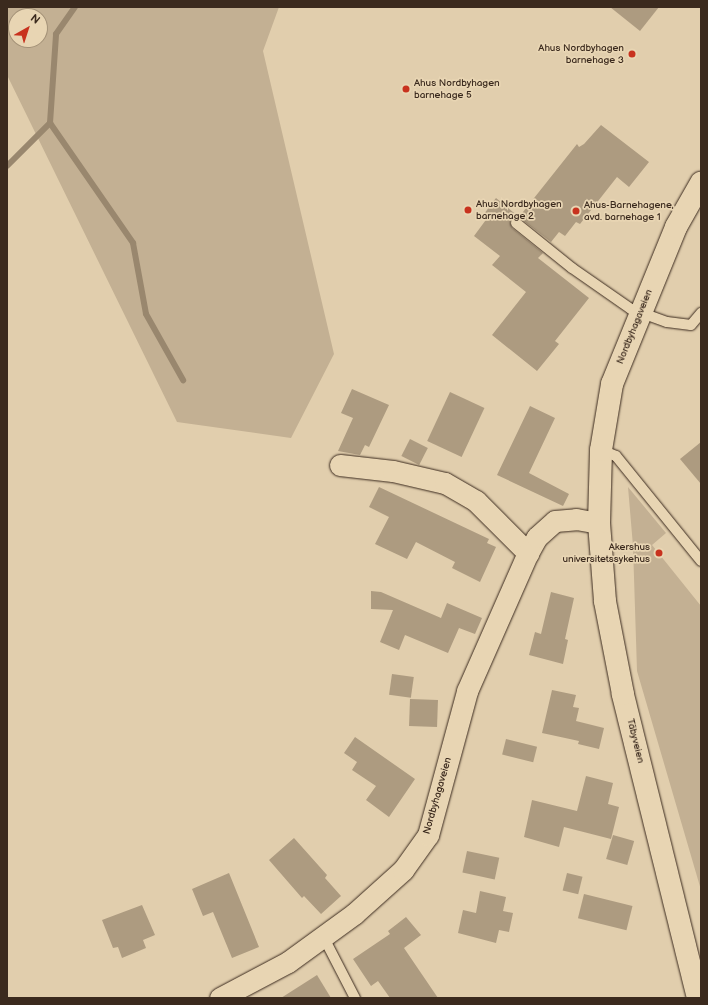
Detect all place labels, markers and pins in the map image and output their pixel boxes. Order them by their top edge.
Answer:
place label: Ahus Nordbyhagen barnehage 3 [538,42,624,66]
marker: Ahus Nordbyhagen barnehage 3 [627,49,637,59]
place label: Ahus Nordbyhagen barnehage 5 [414,77,500,100]
marker: Ahus Nordbyhagen barnehage 5 [401,84,411,94]
place label: Ahus Nordbyhagen barnehage 2 [476,198,562,222]
place label: Ahus-Barnehagene, avd. barnehage 1 [584,199,674,222]
marker: Ahus Nordbyhagen barnehage 2 [463,205,473,215]
marker: Ahus-Barnehagene, avd. barnehage 1 [571,206,581,216]
place label: Akershus universitetssykehus [562,541,650,564]
marker: Akershus universitetssykehus [653,547,665,559]

